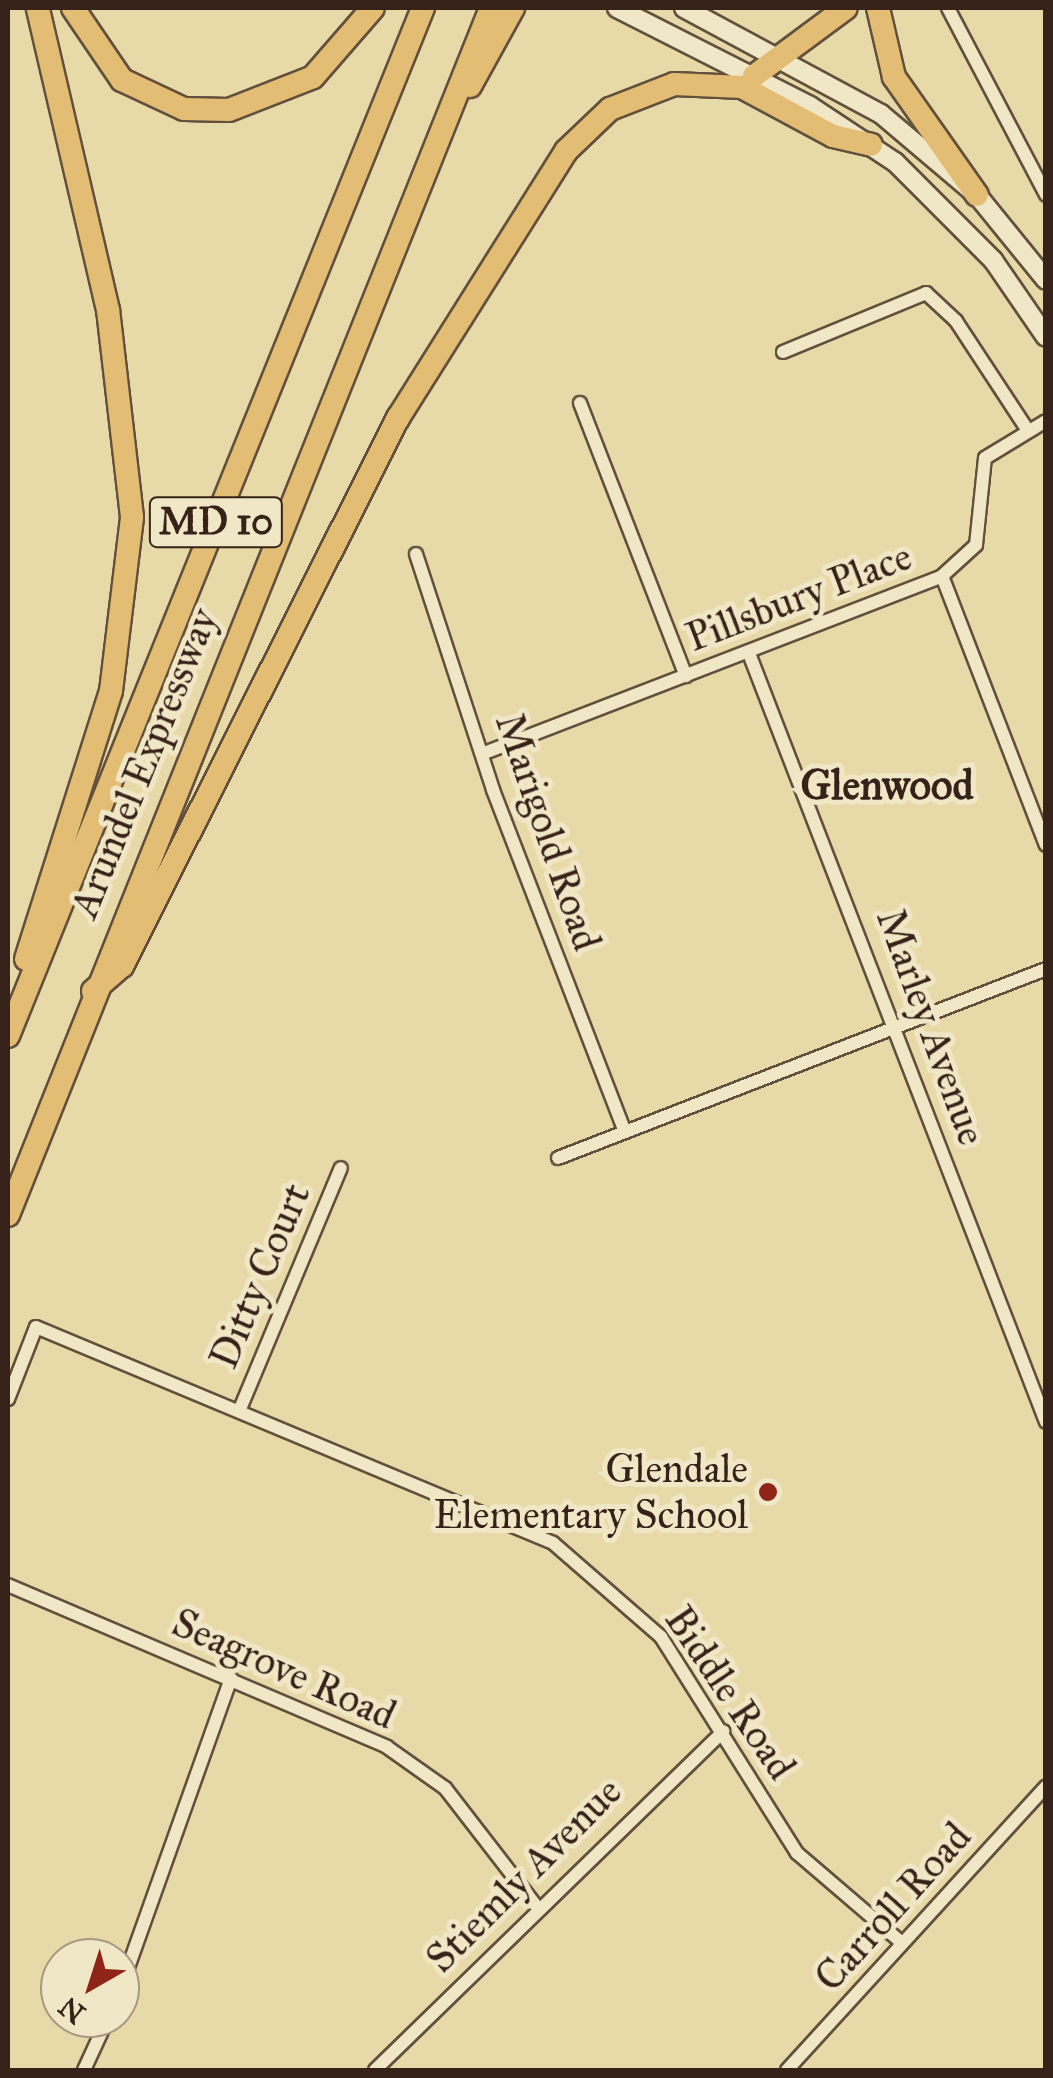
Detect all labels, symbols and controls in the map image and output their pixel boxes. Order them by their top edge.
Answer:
road number: MD 10 [148,489,284,555]
street label: Pillsbury Place [680,532,918,662]
street label: Arundel Expressway [60,601,228,925]
street label: Marigold Road [485,707,611,957]
district label: Glenwood [800,760,974,810]
street label: Marley Avenue [866,903,996,1151]
street label: Ditty Court [200,1176,320,1376]
place label: Glendale Elementary School [433,1445,748,1539]
marker: Glendale Elementary School [757,1481,779,1503]
street label: Biddle Road [655,1597,805,1789]
street label: Seagrove Road [165,1598,403,1740]
street label: Stiemly Avenue [417,1768,631,1982]
street label: Carroll Road [805,1813,981,2001]
north arrow [40,1938,140,2038]
text: N [52,1989,92,2031]

